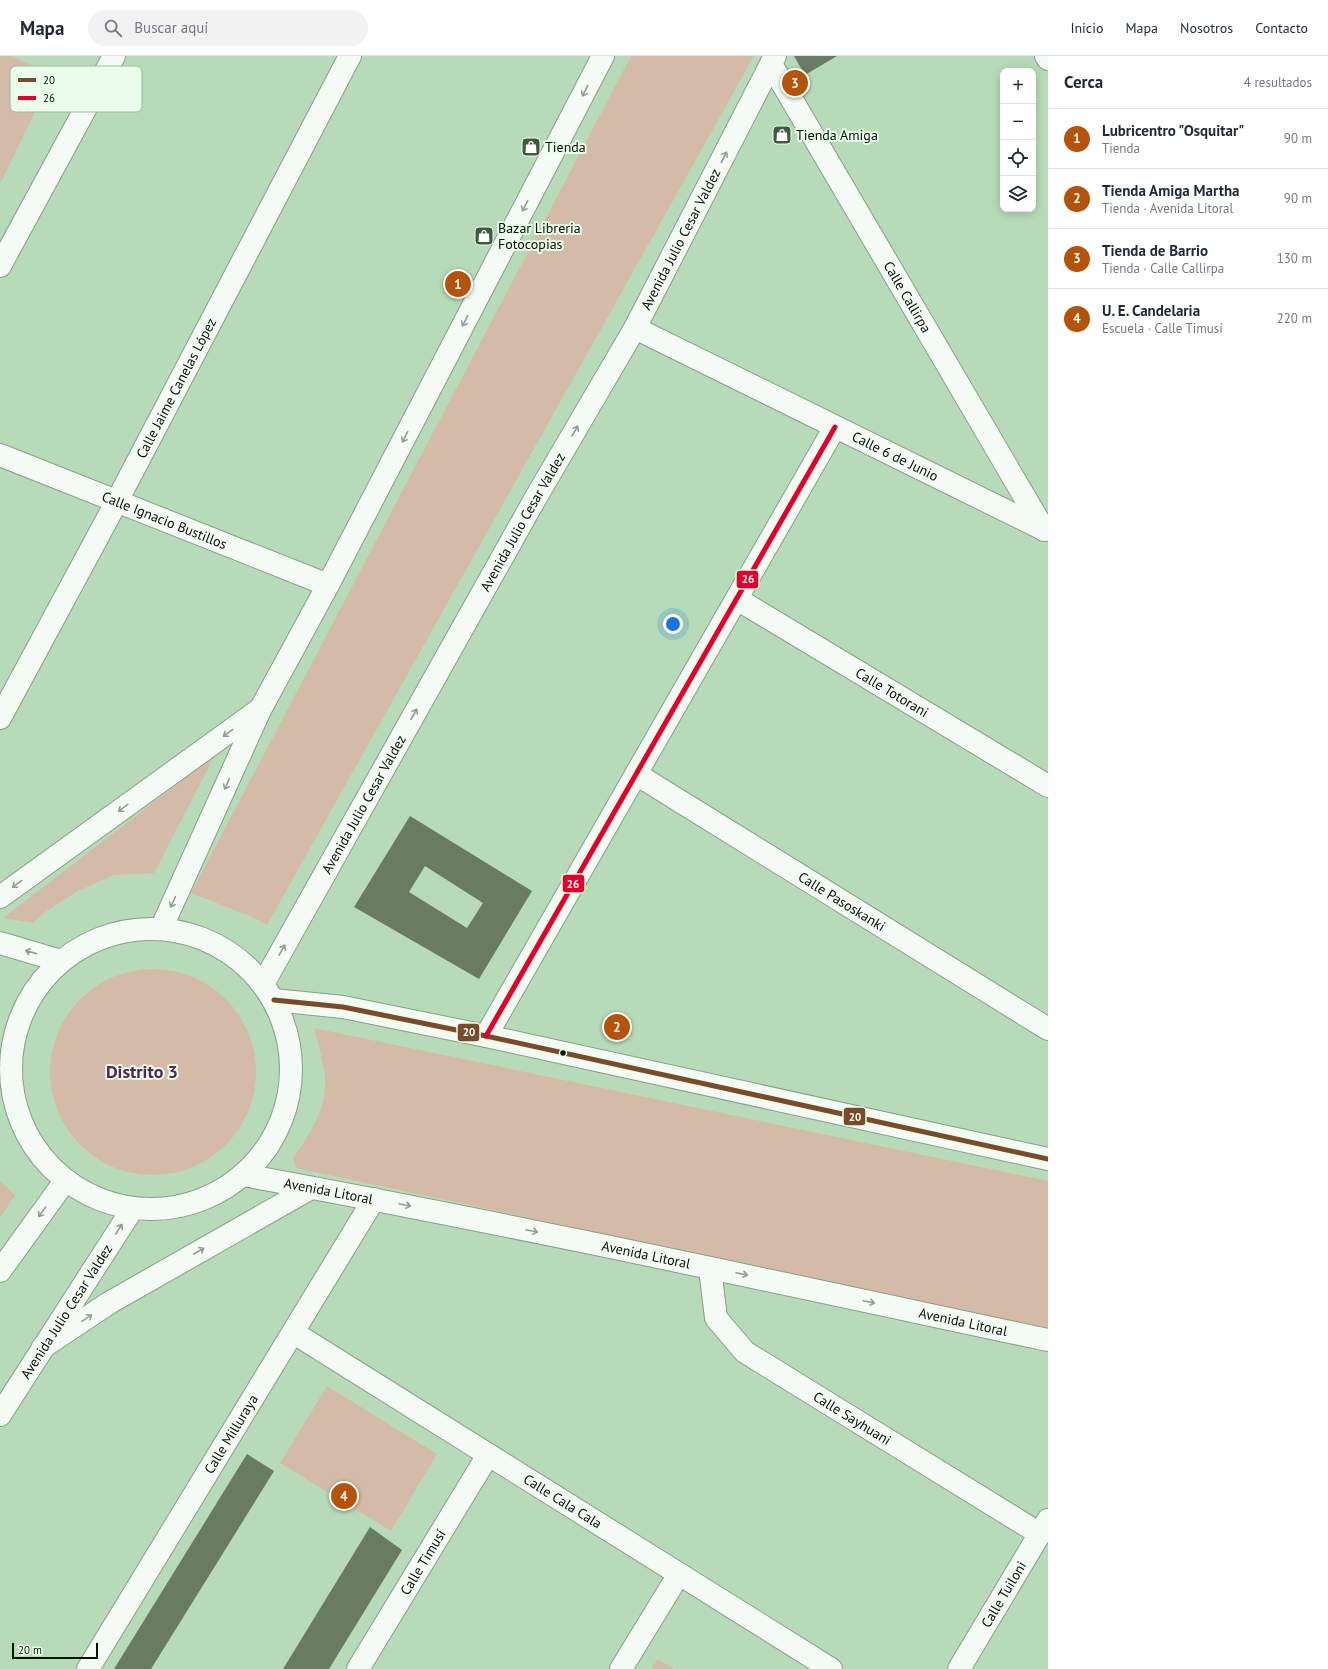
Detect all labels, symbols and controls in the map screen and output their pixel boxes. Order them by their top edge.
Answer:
search box [88,10,368,46]
text: Mapa [20,16,64,40]
icon: search [102,17,124,39]
text: Buscar aquí [134,18,208,37]
text: Inicio [1070,19,1103,37]
text: Mapa [1125,19,1158,37]
text: Nosotros [1180,19,1233,37]
text: Contacto [1255,19,1308,37]
legend [10,66,142,112]
pin: 3 [782,68,808,98]
map controls [1000,68,1036,212]
button: + [1000,68,1036,104]
text: Cerca [1064,71,1103,93]
text: 20 [43,73,55,87]
text: 4 resultados [1244,74,1312,91]
one-way arrow [581,84,589,96]
text: 26 [43,91,55,105]
button: − [1000,104,1036,140]
text: Lubricentro "Osquitar" [1102,121,1244,140]
shop icon: Tienda Amiga [771,124,793,146]
place label: Tienda Amiga [796,126,878,144]
text: 1 [1073,130,1081,147]
text: 90 m [1284,130,1312,147]
shop icon: Tienda [520,136,542,158]
place label: Tienda [545,138,586,156]
button: locate [1000,140,1036,176]
text: Tienda [1102,140,1140,157]
one-way arrow [721,151,728,163]
street label: Avenida Julio Cesar Valdez [637,166,725,313]
button: layers [1000,176,1036,212]
text: Tienda Amiga Martha [1102,181,1240,200]
text: 2 [1073,190,1081,207]
text: 90 m [1284,190,1312,207]
one-way arrow [521,200,529,212]
text: Tienda · Avenida Litoral [1102,200,1233,217]
place label: Bazar Libreria Fotocopias [498,219,581,253]
shop icon: Bazar Libreria Fotocopias [473,225,495,247]
text: Tienda de Barrio [1102,241,1208,260]
text: 3 [1073,250,1081,267]
text: 130 m [1277,250,1312,267]
street label: Calle Callirpa [880,258,935,336]
text: Tienda · Calle Callirpa [1102,260,1224,277]
pin: 1 [445,269,471,299]
text: U. E. Candelaria [1102,301,1200,320]
text: 4 [1073,310,1081,327]
text: 220 m [1277,310,1312,327]
street label: Calle Jaime Canelas López [132,315,220,461]
one-way arrow [461,315,469,327]
text: Escuela · Calle Timusí [1102,320,1223,337]
one-way arrow [572,425,580,437]
street label: Calle 6 de Junio [849,427,941,485]
one-way arrow [401,430,409,442]
street label: Avenida Julio Cesar Valdez [476,449,569,594]
street label: Calle Ignacio Bustillos [99,487,230,553]
line badge: 26 [736,570,759,589]
text: 26 [742,572,754,586]
your location [663,614,683,634]
street label: Calle Totorani [852,663,932,721]
one-way arrow [411,708,419,720]
one-way arrow [223,728,234,737]
street label: Avenida Julio Cesar Valdez [318,732,410,877]
one-way arrow [223,777,230,789]
one-way arrow [118,804,129,813]
street label: Calle Pasoskanki [795,868,889,935]
line badge: 26 [562,874,585,893]
text: 26 [567,877,579,891]
one-way arrow [12,880,23,888]
one-way arrow [169,896,176,908]
one-way arrow [279,944,287,956]
one-way arrow [24,948,37,955]
pin: 2 [604,1012,630,1042]
line badge: 20 [457,1023,480,1042]
text: 20 [463,1025,475,1039]
unlabelled marker [558,1048,568,1058]
district label: Distrito 3 [106,1060,178,1083]
line badge: 20 [843,1107,866,1126]
text: 20 [849,1110,861,1124]
street label: Avenida Litoral [283,1174,374,1208]
one-way arrow [398,1201,411,1209]
one-way arrow [38,1207,46,1218]
one-way arrow [116,1223,124,1235]
one-way arrow [525,1228,538,1236]
street label: Avenida Litoral [600,1237,692,1273]
street label: Avenida Julio Cesar Valdez [17,1241,116,1382]
one-way arrow [193,1247,204,1255]
one-way arrow [735,1271,748,1279]
one-way arrow [862,1298,875,1306]
street label: Avenida Litoral [917,1304,1009,1340]
one-way arrow [82,1314,93,1322]
street label: Calle Sayhuani [810,1387,894,1449]
street label: Calle Milluraya [200,1391,262,1477]
street label: Calle Cala Cala [520,1470,605,1532]
pin: 4 [331,1481,357,1511]
street label: Calle Timusí [396,1526,450,1598]
street label: Calle Tuiloni [977,1558,1030,1631]
scale bar [12,1641,98,1660]
text: 20 m [18,1643,42,1657]

